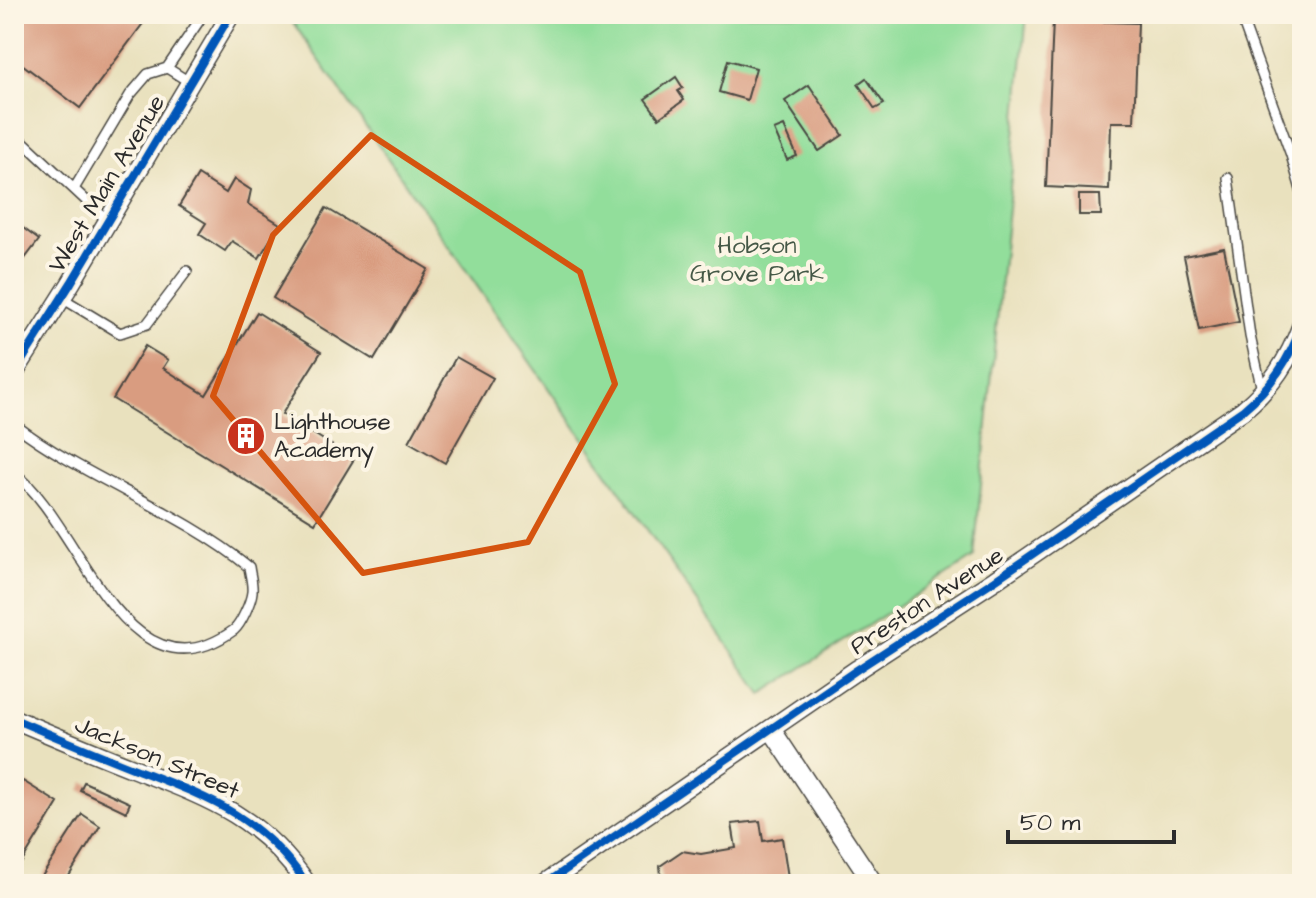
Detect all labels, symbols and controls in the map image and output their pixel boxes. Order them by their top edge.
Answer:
street label: West Main Avenue [40,89,174,279]
park label: Hobson Grove Park [690,229,824,291]
place label: Lighthouse Academy [274,405,391,468]
building icon: Lighthouse Academy [225,415,267,457]
street label: Preston Avenue [844,539,1010,663]
street label: Jackson Street [69,708,245,808]
scale bar [1008,794,1174,844]
text: 50 m [1020,806,1081,840]

